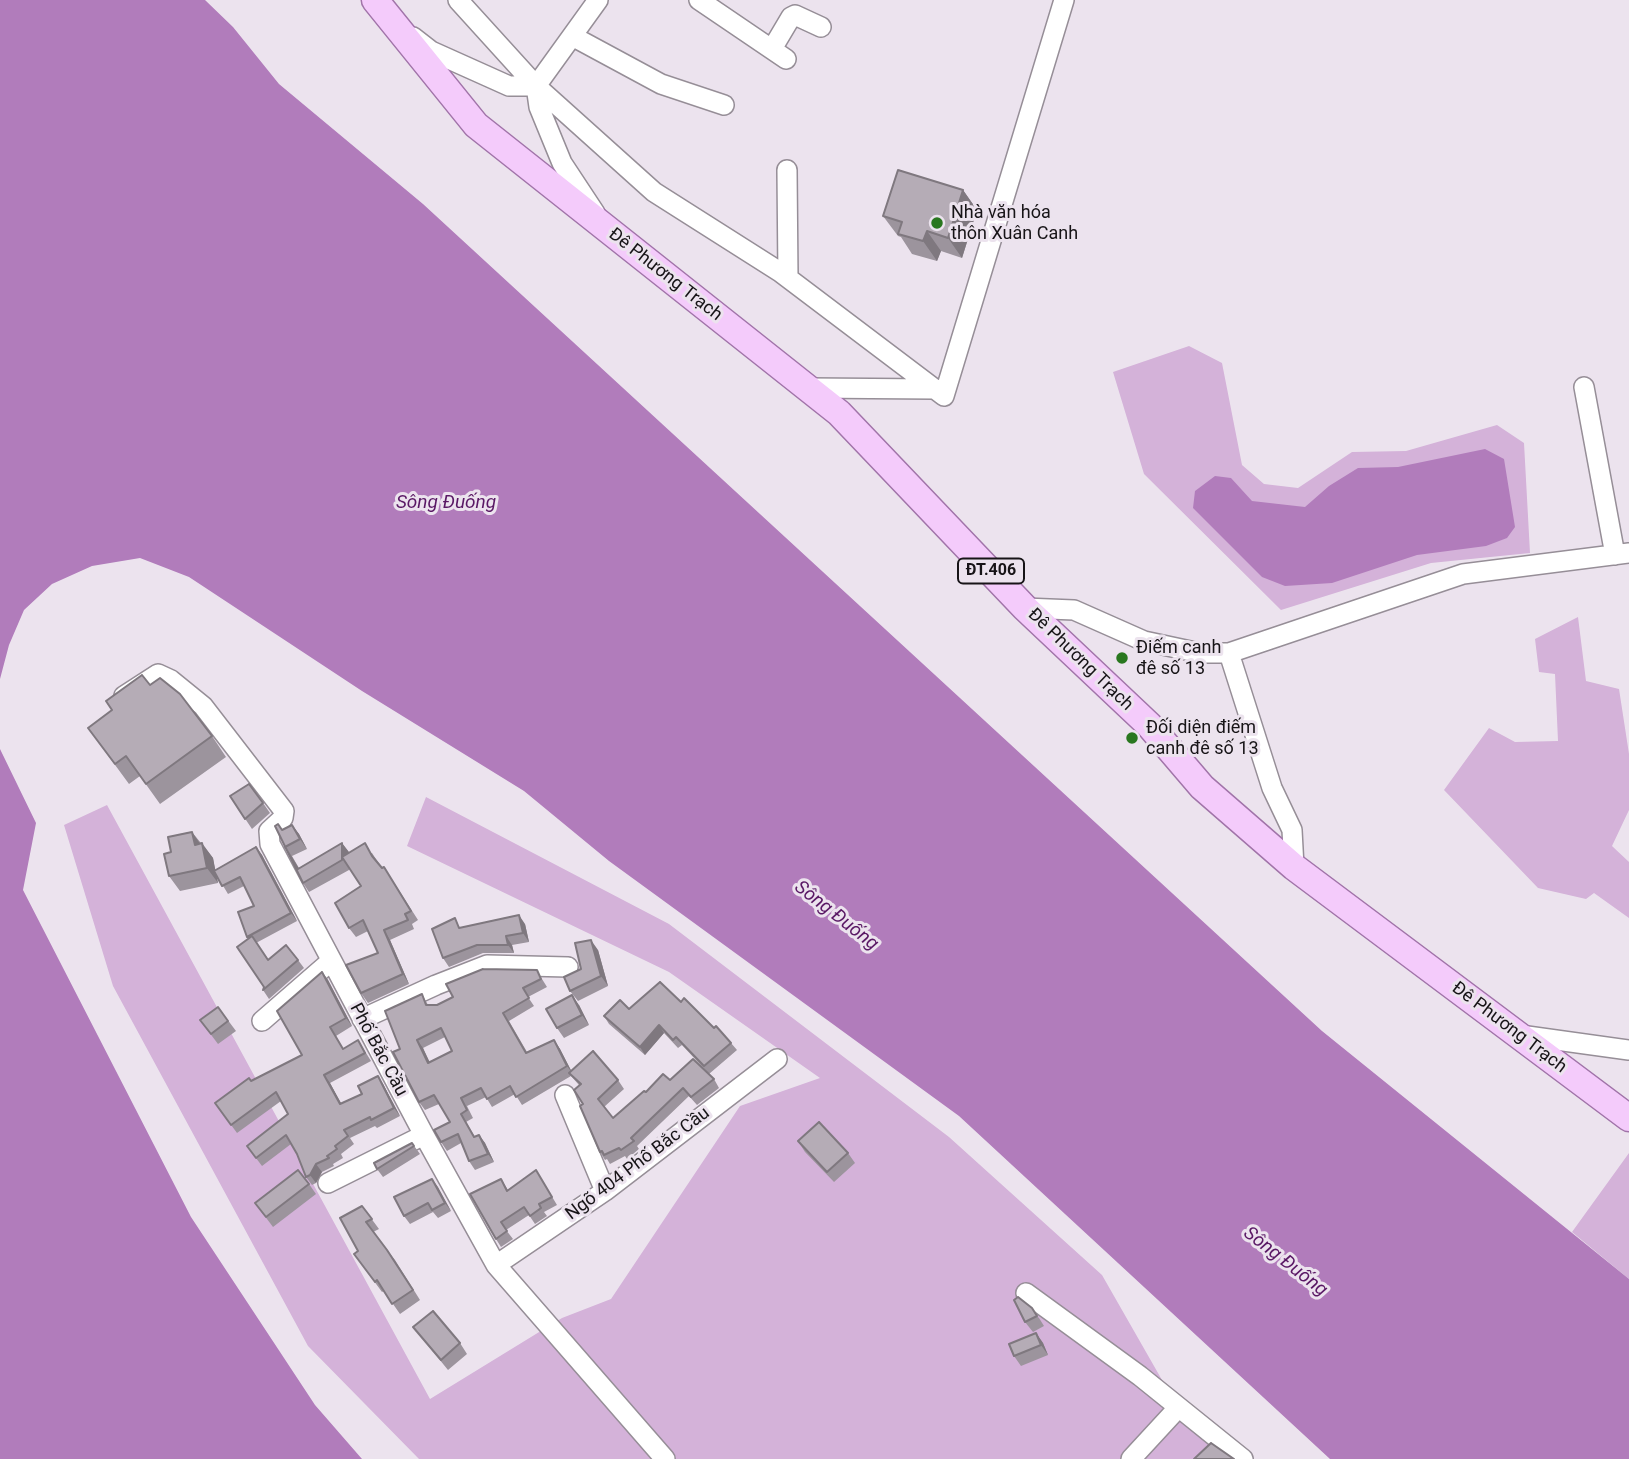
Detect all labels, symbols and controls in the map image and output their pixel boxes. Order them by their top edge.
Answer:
place label: Nhà văn hóa thôn Xuân Canh [951,202,1078,244]
marker: Nhà văn hóa thôn Xuân Canh [929,215,945,231]
street label: Đê Phương Trạch [604,224,726,326]
water label: Sông Đuống [396,492,496,514]
road number: ĐT.406 [958,558,1024,584]
street label: Đê Phương Trạch [1023,604,1137,716]
place label: Điếm canh đê số 13 [1136,637,1221,680]
marker: Điếm canh đê số 13 [1114,650,1130,666]
place label: Đối diện điếm canh đê số 13 [1146,717,1259,760]
marker: Đối diện điếm canh đê số 13 [1124,730,1140,746]
water label: Sông Đuống [789,876,883,956]
street label: Đê Phương Trạch [1447,978,1571,1078]
street label: Phố Bắc Cầu [344,1000,412,1100]
street label: Ngõ 404 Phố Bắc Cầu [562,1103,714,1225]
water label: Sông Đuống [1238,1222,1332,1302]

